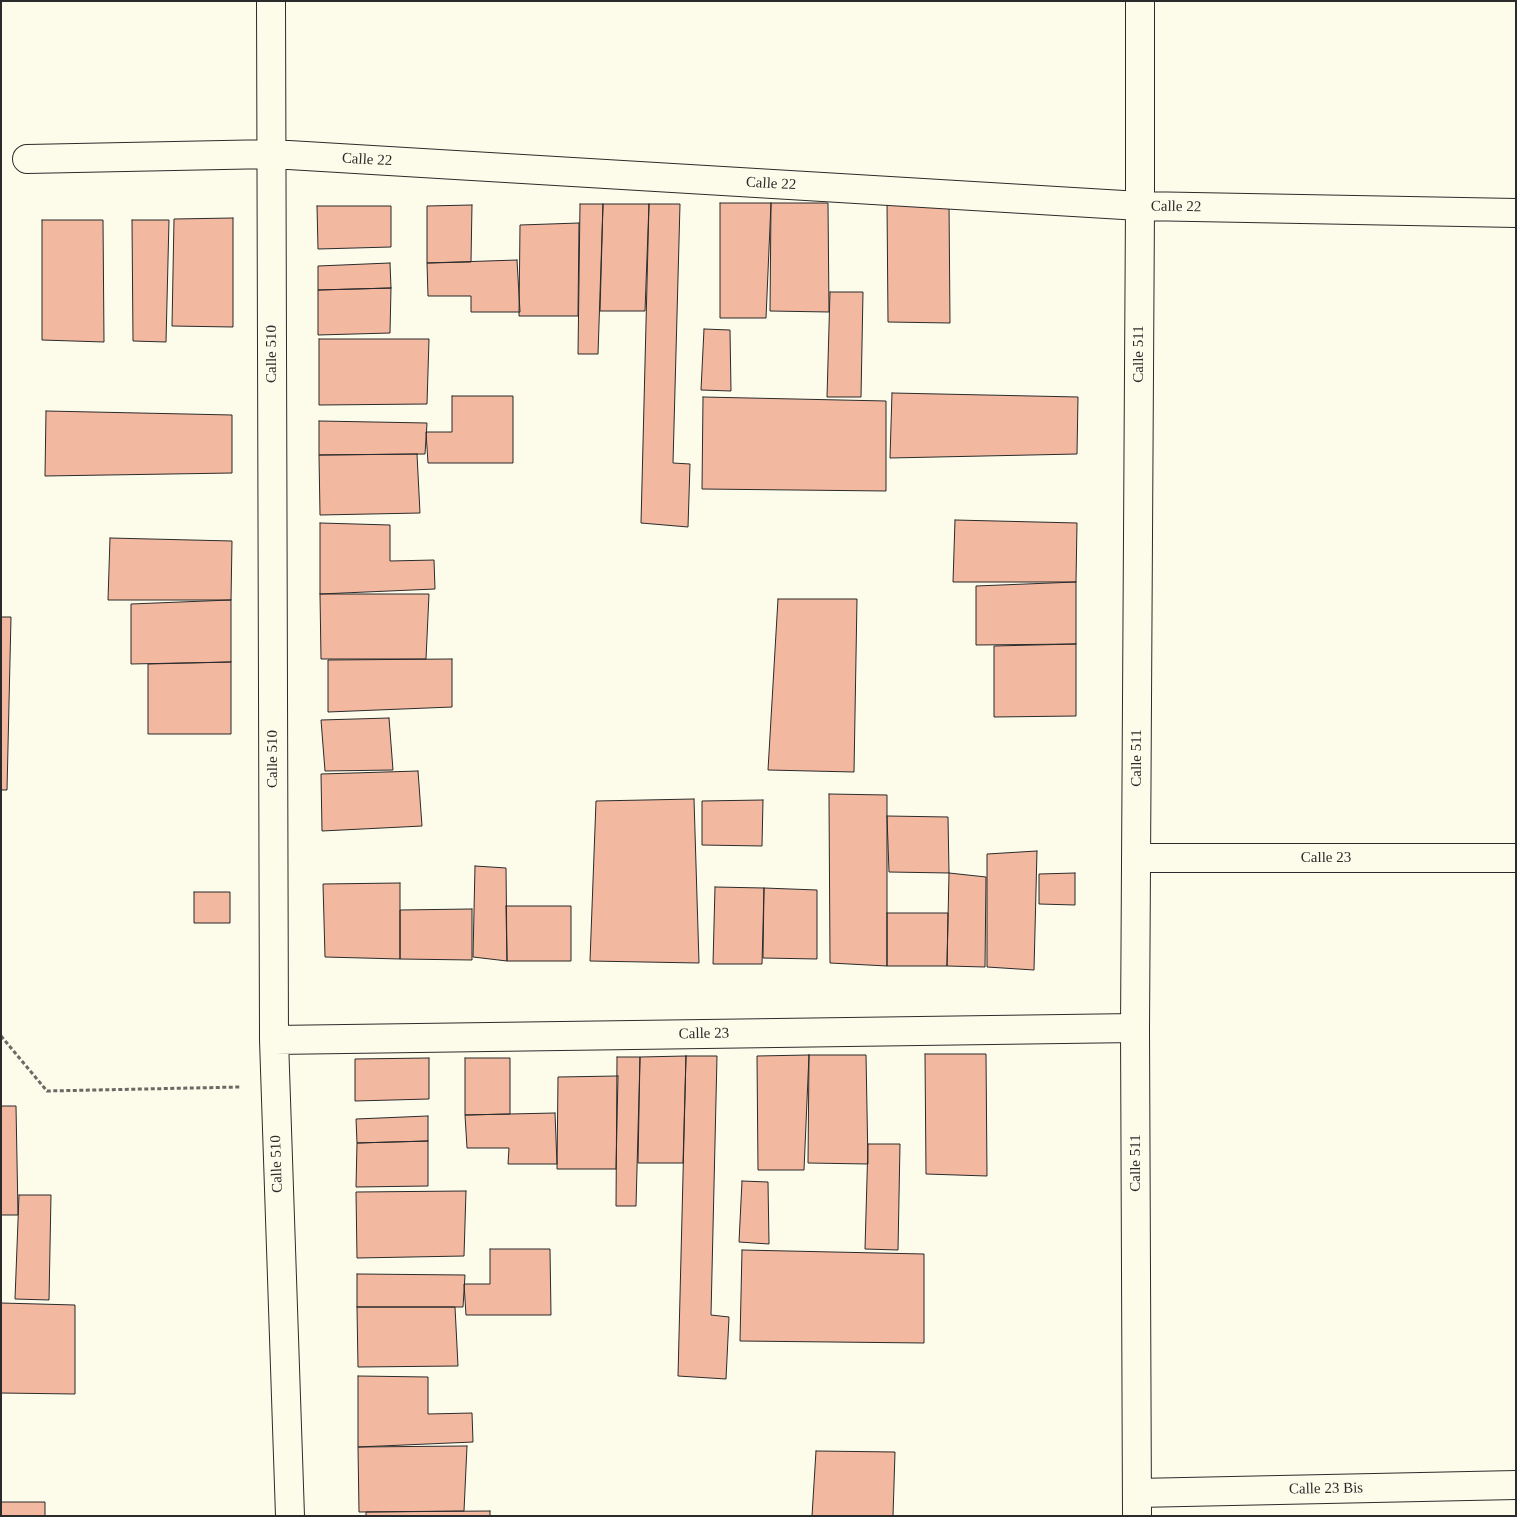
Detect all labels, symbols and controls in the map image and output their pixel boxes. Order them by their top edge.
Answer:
street label: Calle 22 [341,150,393,170]
street label: Calle 22 [745,174,797,194]
street label: Calle 22 [1151,198,1201,216]
street label: Calle 510 [263,325,281,383]
street label: Calle 511 [1130,325,1148,383]
street label: Calle 511 [1128,729,1146,787]
street label: Calle 510 [264,730,282,788]
street label: Calle 23 [1301,849,1351,867]
street label: Calle 23 [679,1025,729,1043]
street label: Calle 511 [1127,1134,1145,1192]
street label: Calle 510 [267,1135,287,1193]
street label: Calle 23 Bis [1289,1479,1363,1499]

